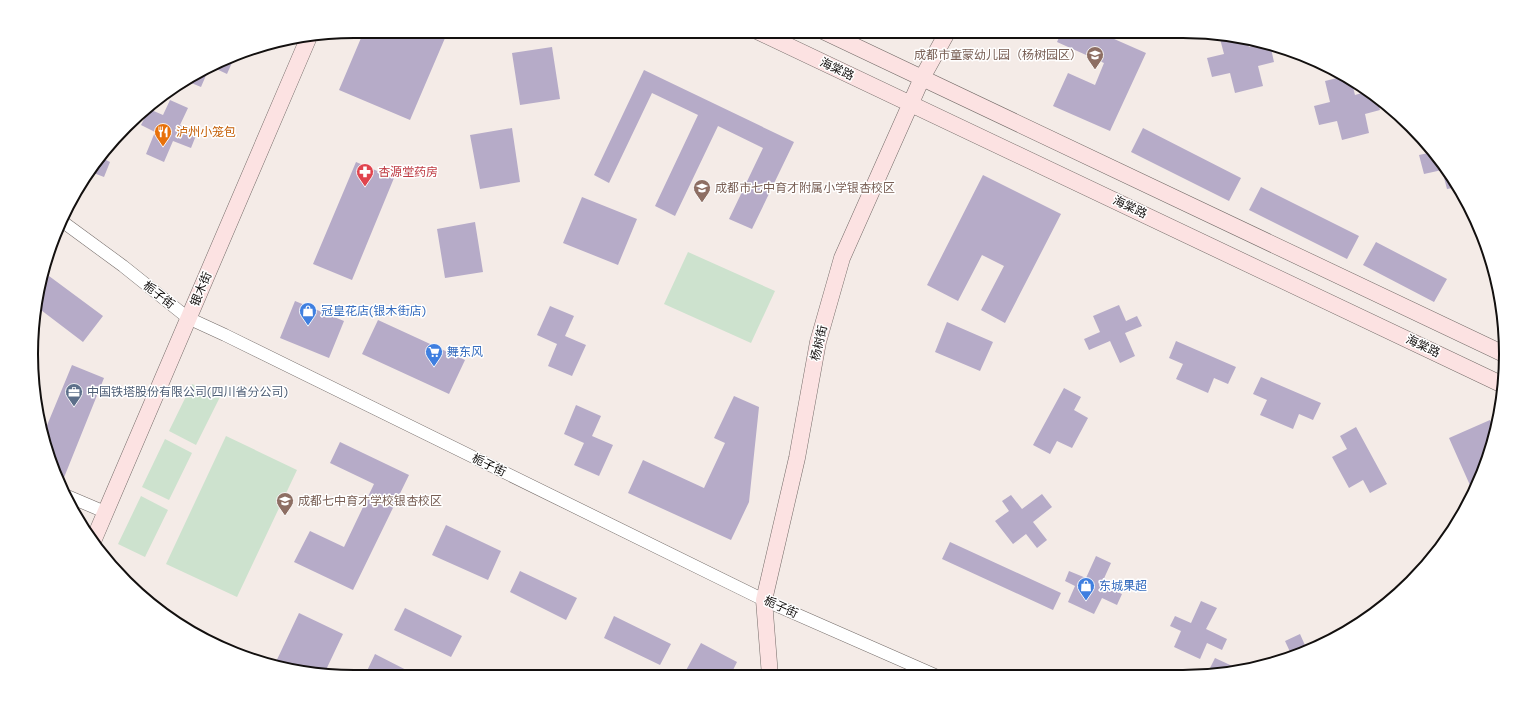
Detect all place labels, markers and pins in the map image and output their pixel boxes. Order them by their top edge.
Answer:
school or university icon: 成都市童蒙幼儿园（杨树园区） [1085,45,1105,70]
place label: 成都市童蒙幼儿园（杨树园区） [914,47,1082,63]
restaurant icon: 泸州小笼包 [153,122,173,147]
place label: 泸州小笼包 [176,124,236,140]
pharmacy icon: 杏源堂药房 [355,162,375,187]
place label: 杏源堂药房 [378,164,438,180]
school or university icon: 成都市七中育才附属小学银杏校区 [692,178,712,203]
place label: 成都市七中育才附属小学银杏校区 [715,180,895,196]
shop icon: 冠皇花店(银木街店) [298,301,318,326]
place label: 冠皇花店(银木街店) [321,303,426,319]
supermarket icon: 舞东风 [424,342,444,367]
place label: 舞东风 [447,344,483,360]
office icon: 中国铁塔股份有限公司(四川省分公司) [64,382,84,407]
place label: 中国铁塔股份有限公司(四川省分公司) [87,384,288,400]
school or university icon: 成都七中育才学校银杏校区 [275,491,295,516]
place label: 成都七中育才学校银杏校区 [298,493,442,509]
shop icon: 东城果超 [1076,576,1096,601]
place label: 东城果超 [1099,578,1147,594]

